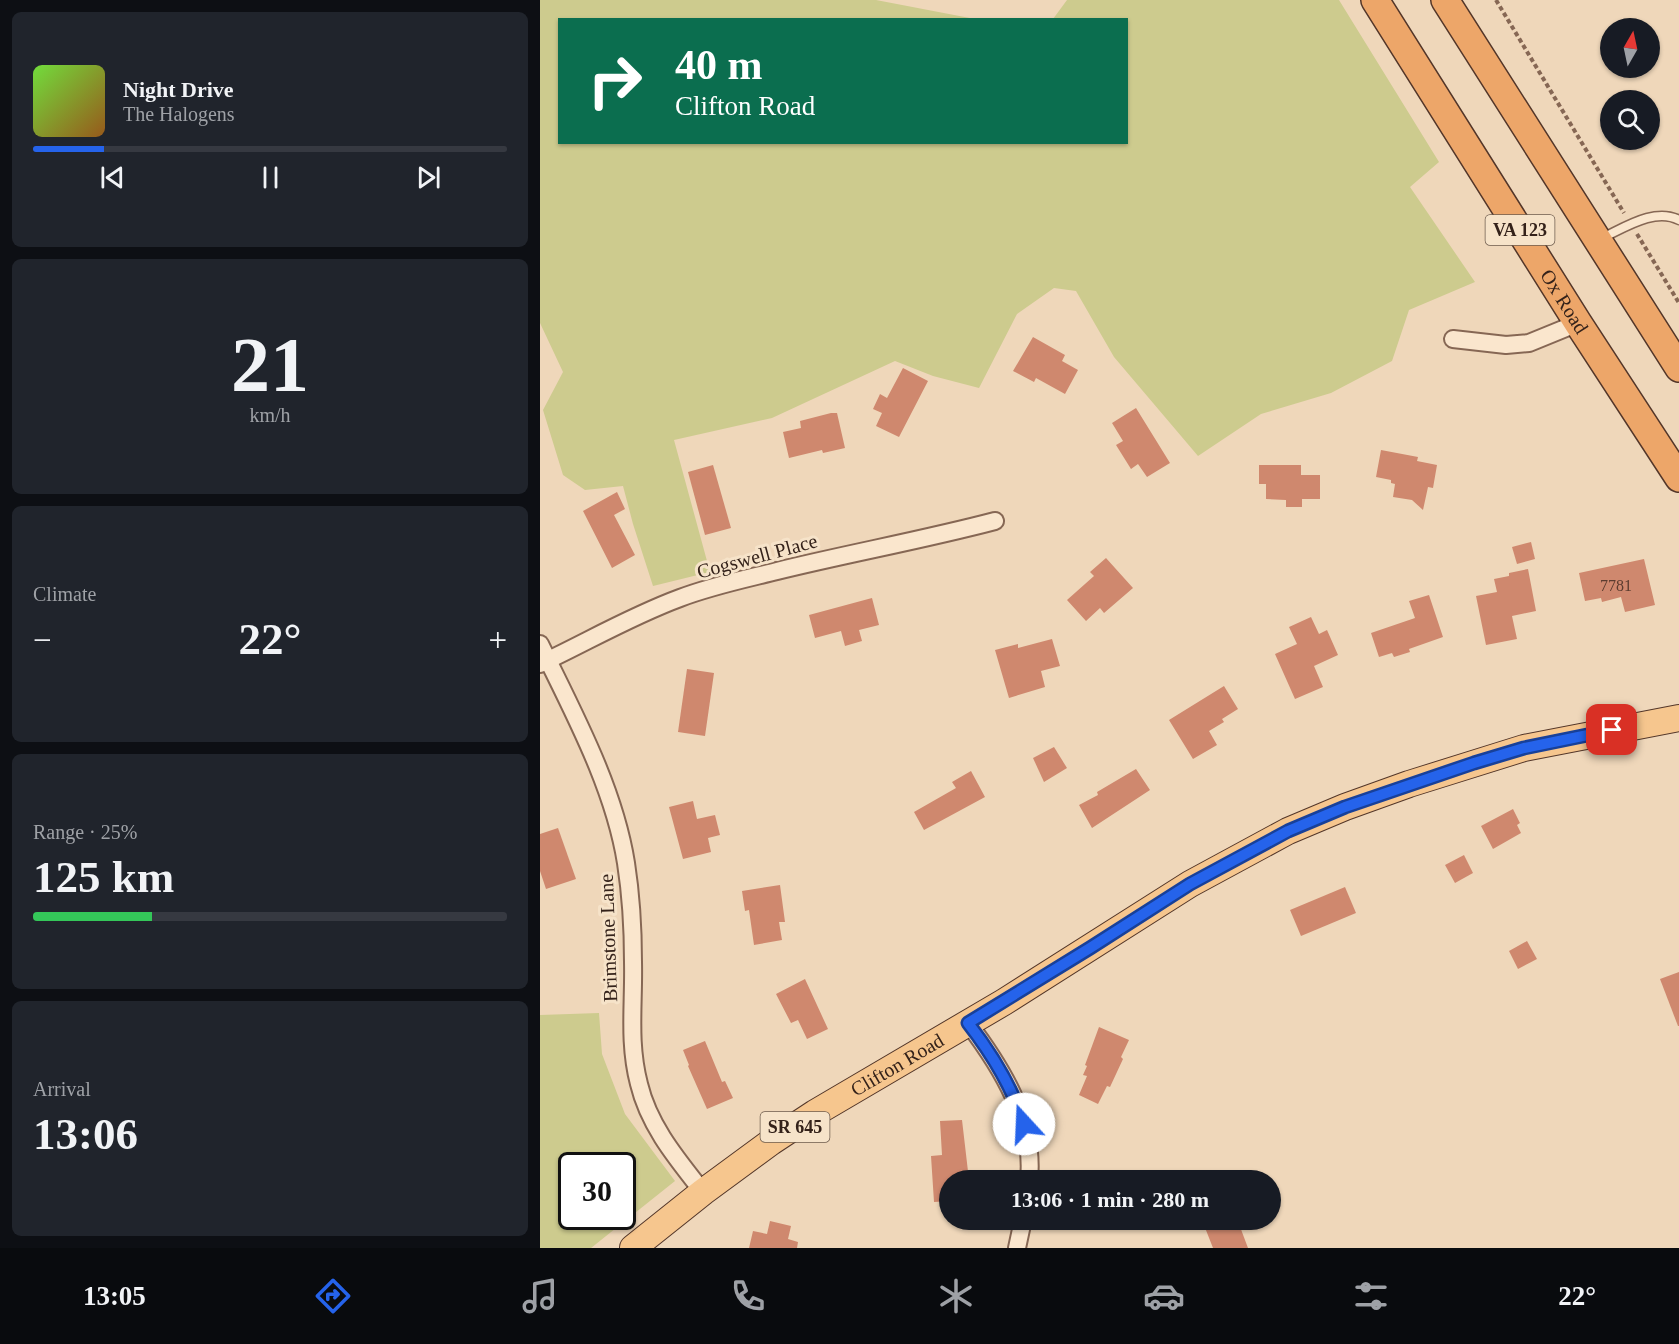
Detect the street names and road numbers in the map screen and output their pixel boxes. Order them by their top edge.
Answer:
road number: VA 123 [1486,215,1554,245]
street label: Ox Road [1536,265,1593,338]
street label: Cogswell Place [694,529,820,584]
street label: Brimstone Lane [595,873,621,1003]
street label: Clifton Road [847,1029,948,1101]
road number: SR 645 [760,1112,830,1142]

